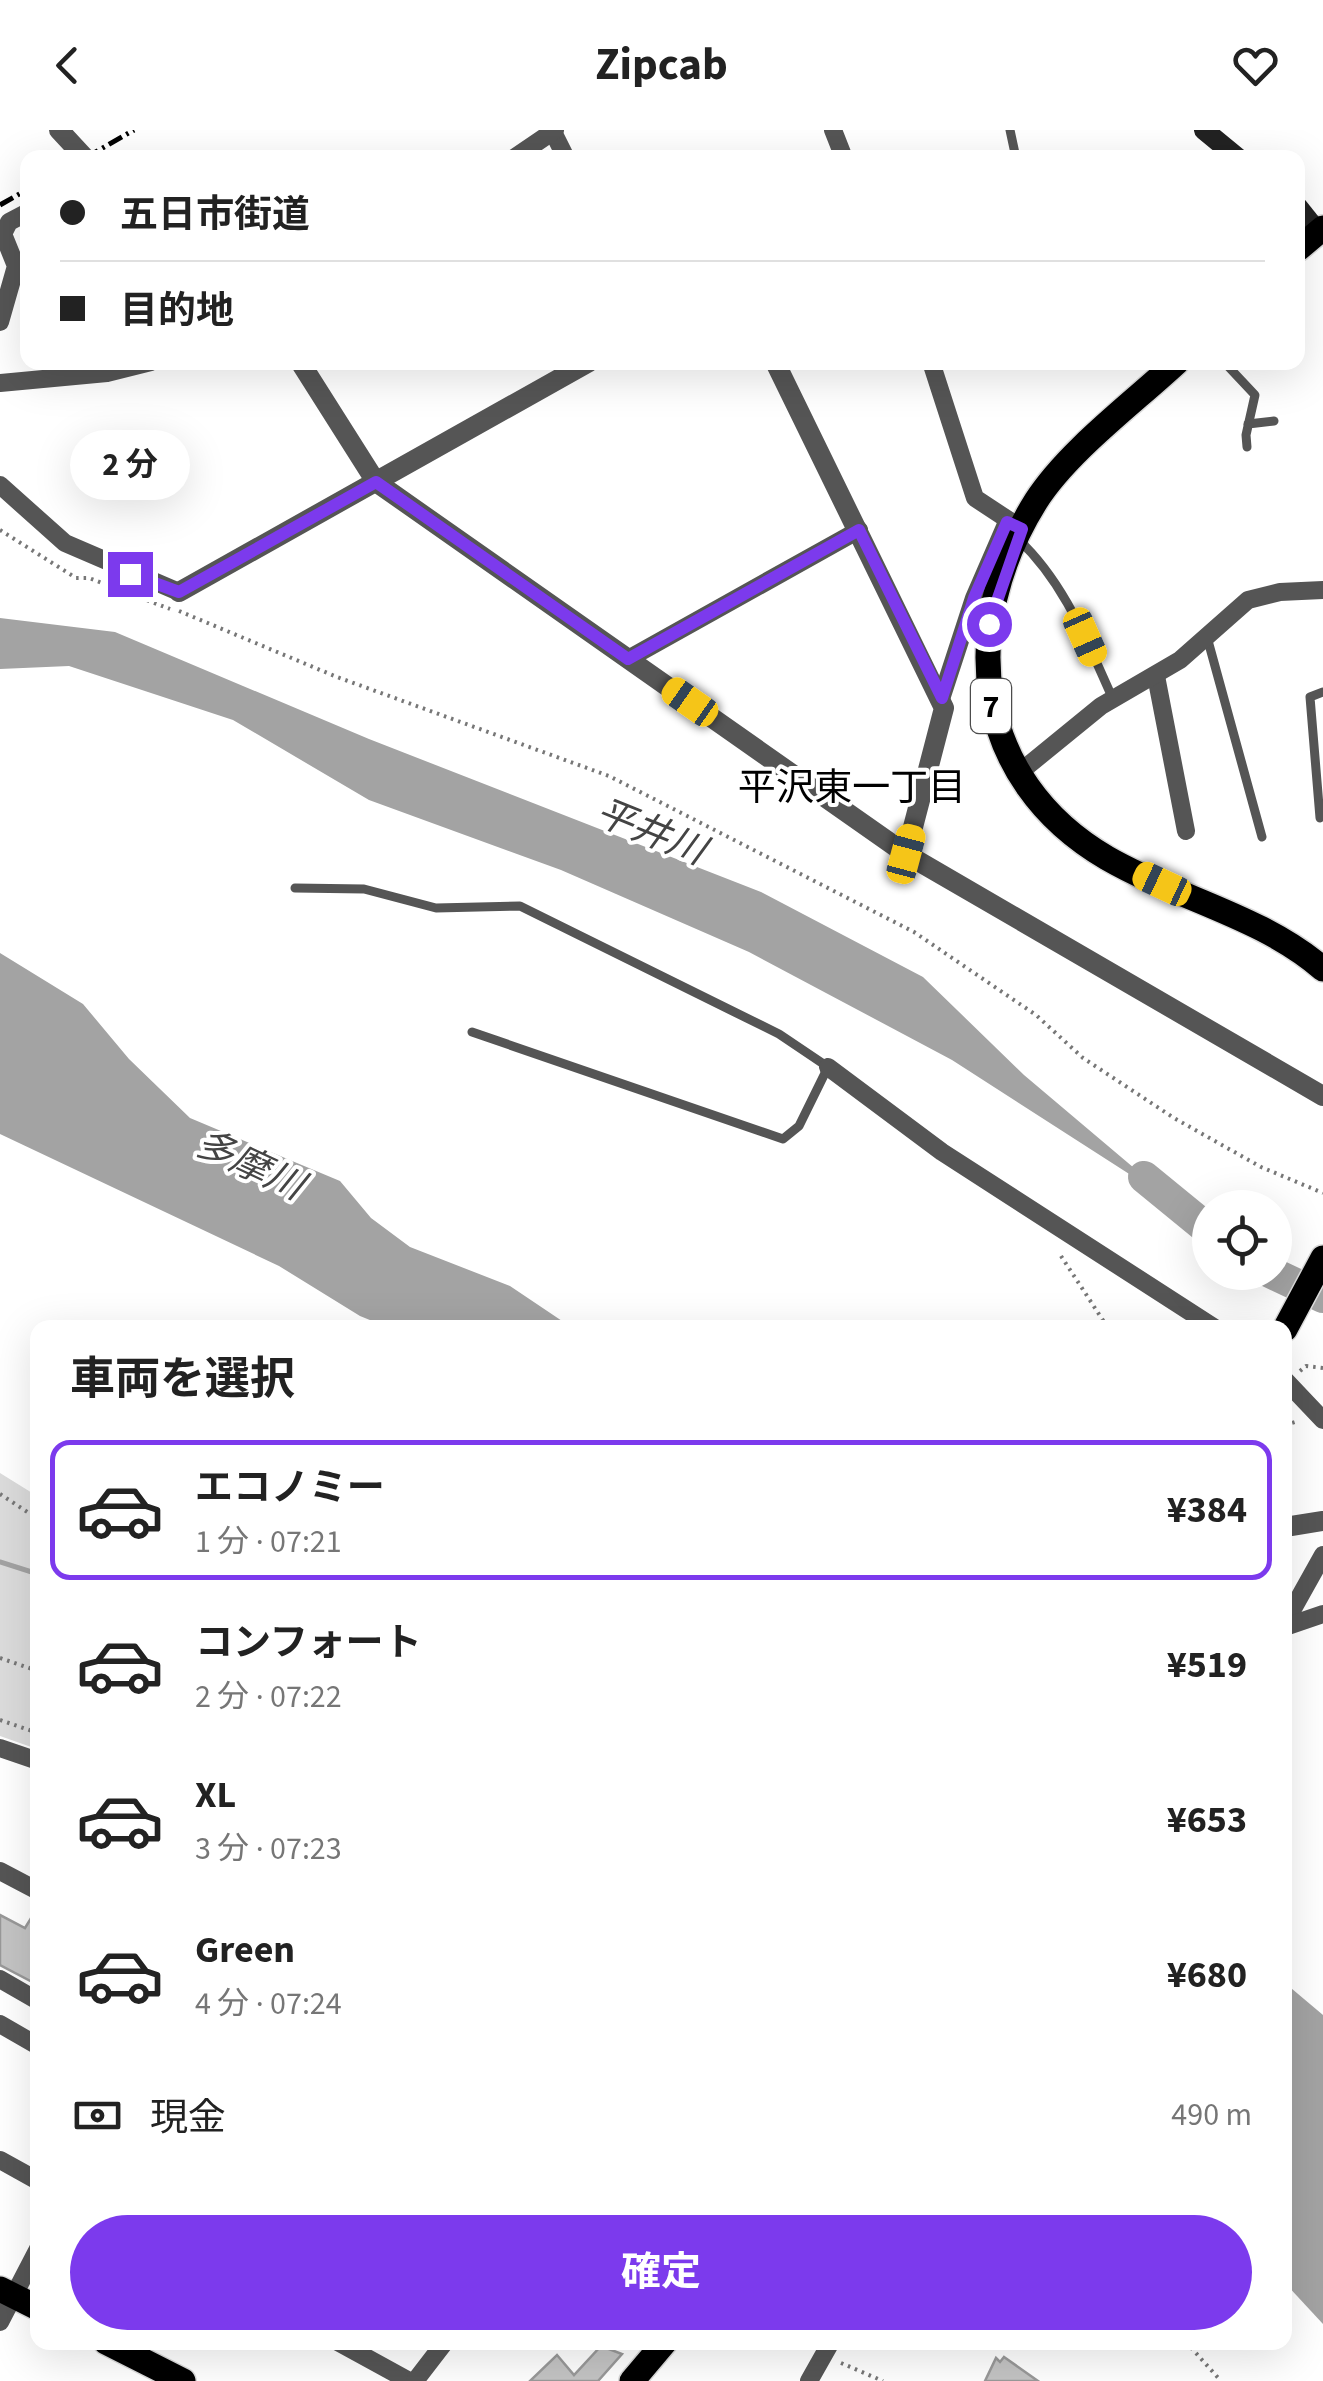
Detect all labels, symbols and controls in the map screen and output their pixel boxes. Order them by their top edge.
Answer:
text: Zipcab [595,33,728,97]
icon: back [40,38,95,93]
icon: heart [1228,38,1283,93]
text: 五日市街道 [120,188,310,242]
text: 目的地 [120,284,234,338]
callout: 2 分 [70,429,190,499]
text: 2 分 [102,442,158,488]
route end [108,552,153,597]
route start [967,602,1012,647]
car [1059,603,1111,671]
car [657,673,723,731]
road number: 7 [971,679,1011,733]
district label: 平沢東一丁目 [738,761,966,815]
water label: 平井川 [588,786,717,880]
car [884,821,928,887]
car [1128,858,1196,910]
water label: 多摩川 [187,1116,316,1215]
map controls [1192,1190,1292,1290]
button: locate [1192,1190,1292,1290]
text: 車両を選択 [70,1348,295,1412]
text: エコノミー [195,1461,385,1515]
icon: car [75,1465,165,1555]
text: ¥384 [1167,1483,1247,1537]
text: 1 分 · 07:21 [195,1519,342,1565]
text: コンフォート [195,1616,422,1670]
icon: car [75,1620,165,1710]
text: ¥519 [1167,1638,1247,1692]
text: 2 分 · 07:22 [195,1674,342,1720]
text: XL [195,1768,236,1822]
icon: car [75,1775,165,1865]
text: ¥653 [1167,1793,1247,1847]
text: 3 分 · 07:23 [195,1826,342,1872]
text: Green [195,1923,295,1977]
icon: car [75,1930,165,2020]
text: ¥680 [1167,1948,1247,2002]
text: 4 分 · 07:24 [195,1981,342,2027]
icon: cash [70,2088,125,2143]
text: 現金 [150,2091,226,2145]
text: 490 m [1171,2092,1252,2138]
button: 確定 [70,2215,1252,2330]

